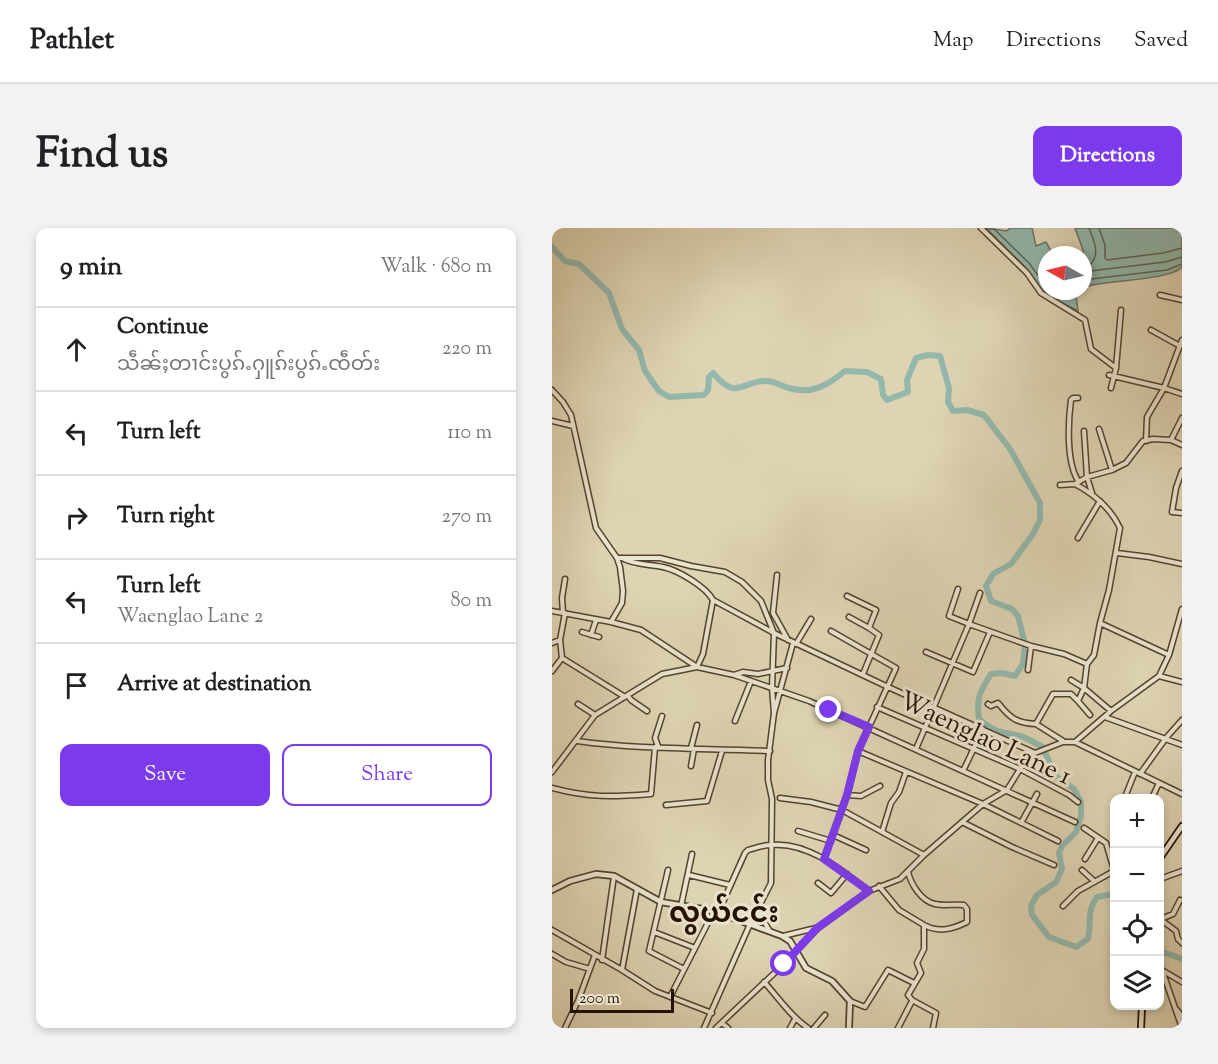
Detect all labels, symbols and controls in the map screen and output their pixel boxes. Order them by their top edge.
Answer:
text: Pathlet [30,21,114,61]
text: Map [933,26,973,56]
text: Directions [1006,26,1101,56]
text: Saved [1134,26,1188,56]
text: Find us [36,126,168,186]
button: Directions [1033,126,1182,186]
north arrow [1038,246,1092,300]
text: 9 min [60,249,122,286]
text: Walk · 680 m [380,253,492,282]
text: Continue [117,312,208,344]
icon: ahead [60,333,93,366]
text: 220 m [442,335,492,364]
text: သဵၼ်ႈတၢင်းပွၵ်ႉႁူၵ်းပွၵ်ႉၸဵတ်း [117,351,380,380]
icon: left [60,417,93,450]
text: Turn left [117,417,200,449]
text: 110 m [447,419,492,448]
icon: right [60,501,93,534]
text: Turn right [117,501,214,533]
text: 270 m [442,503,492,532]
text: Turn left [117,571,200,603]
icon: left [60,585,93,618]
text: 80 m [451,587,492,616]
text: Waenglao Lane 2 [117,603,263,632]
icon: arrive [60,669,93,702]
text: Arrive at destination [117,669,312,701]
street label: Waenglao Lane 1 [892,683,1078,796]
route end [815,696,841,722]
button: Save [60,744,270,806]
button: Share [282,744,492,806]
map controls [1110,794,1164,1010]
button: + [1110,794,1164,848]
button: − [1110,848,1164,902]
district label: လွယ်ငင်း [669,893,779,935]
button: locate [1110,902,1164,956]
route start [770,950,796,976]
button: layers [1110,956,1164,1010]
scale bar [570,986,674,1014]
text: 200 m [579,988,620,1011]

